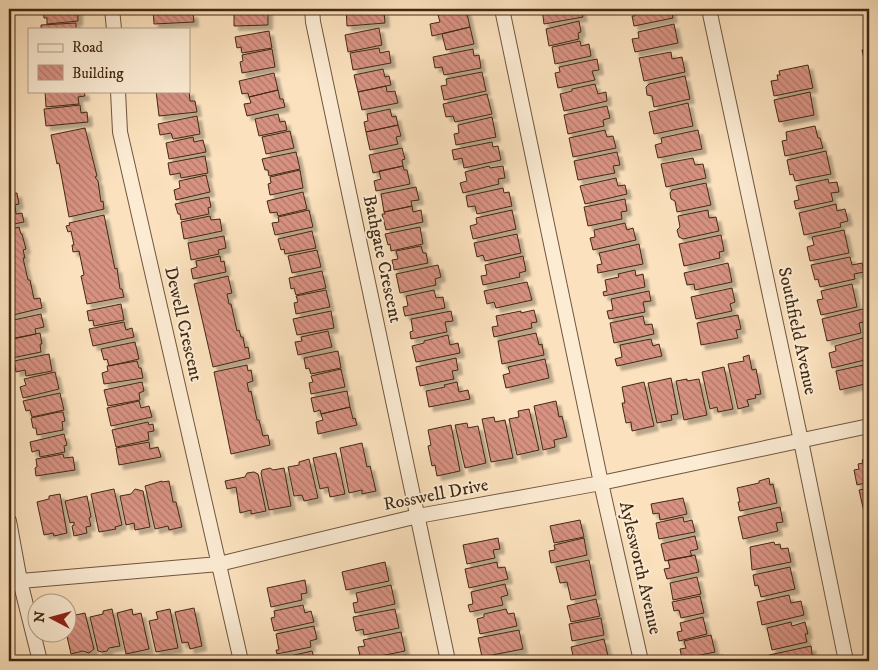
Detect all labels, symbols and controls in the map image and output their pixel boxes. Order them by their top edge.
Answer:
legend [28,28,190,92]
text: Road [72,38,104,57]
text: Building [72,64,124,83]
street label: Bathgate Crescent [358,193,406,325]
street label: Dewell Crescent [159,265,207,384]
street label: Southfield Avenue [773,265,821,397]
street label: Rosswell Drive [382,474,490,516]
street label: Aylesworth Avenue [614,499,666,637]
north arrow [28,592,78,642]
text: N [31,610,50,623]

